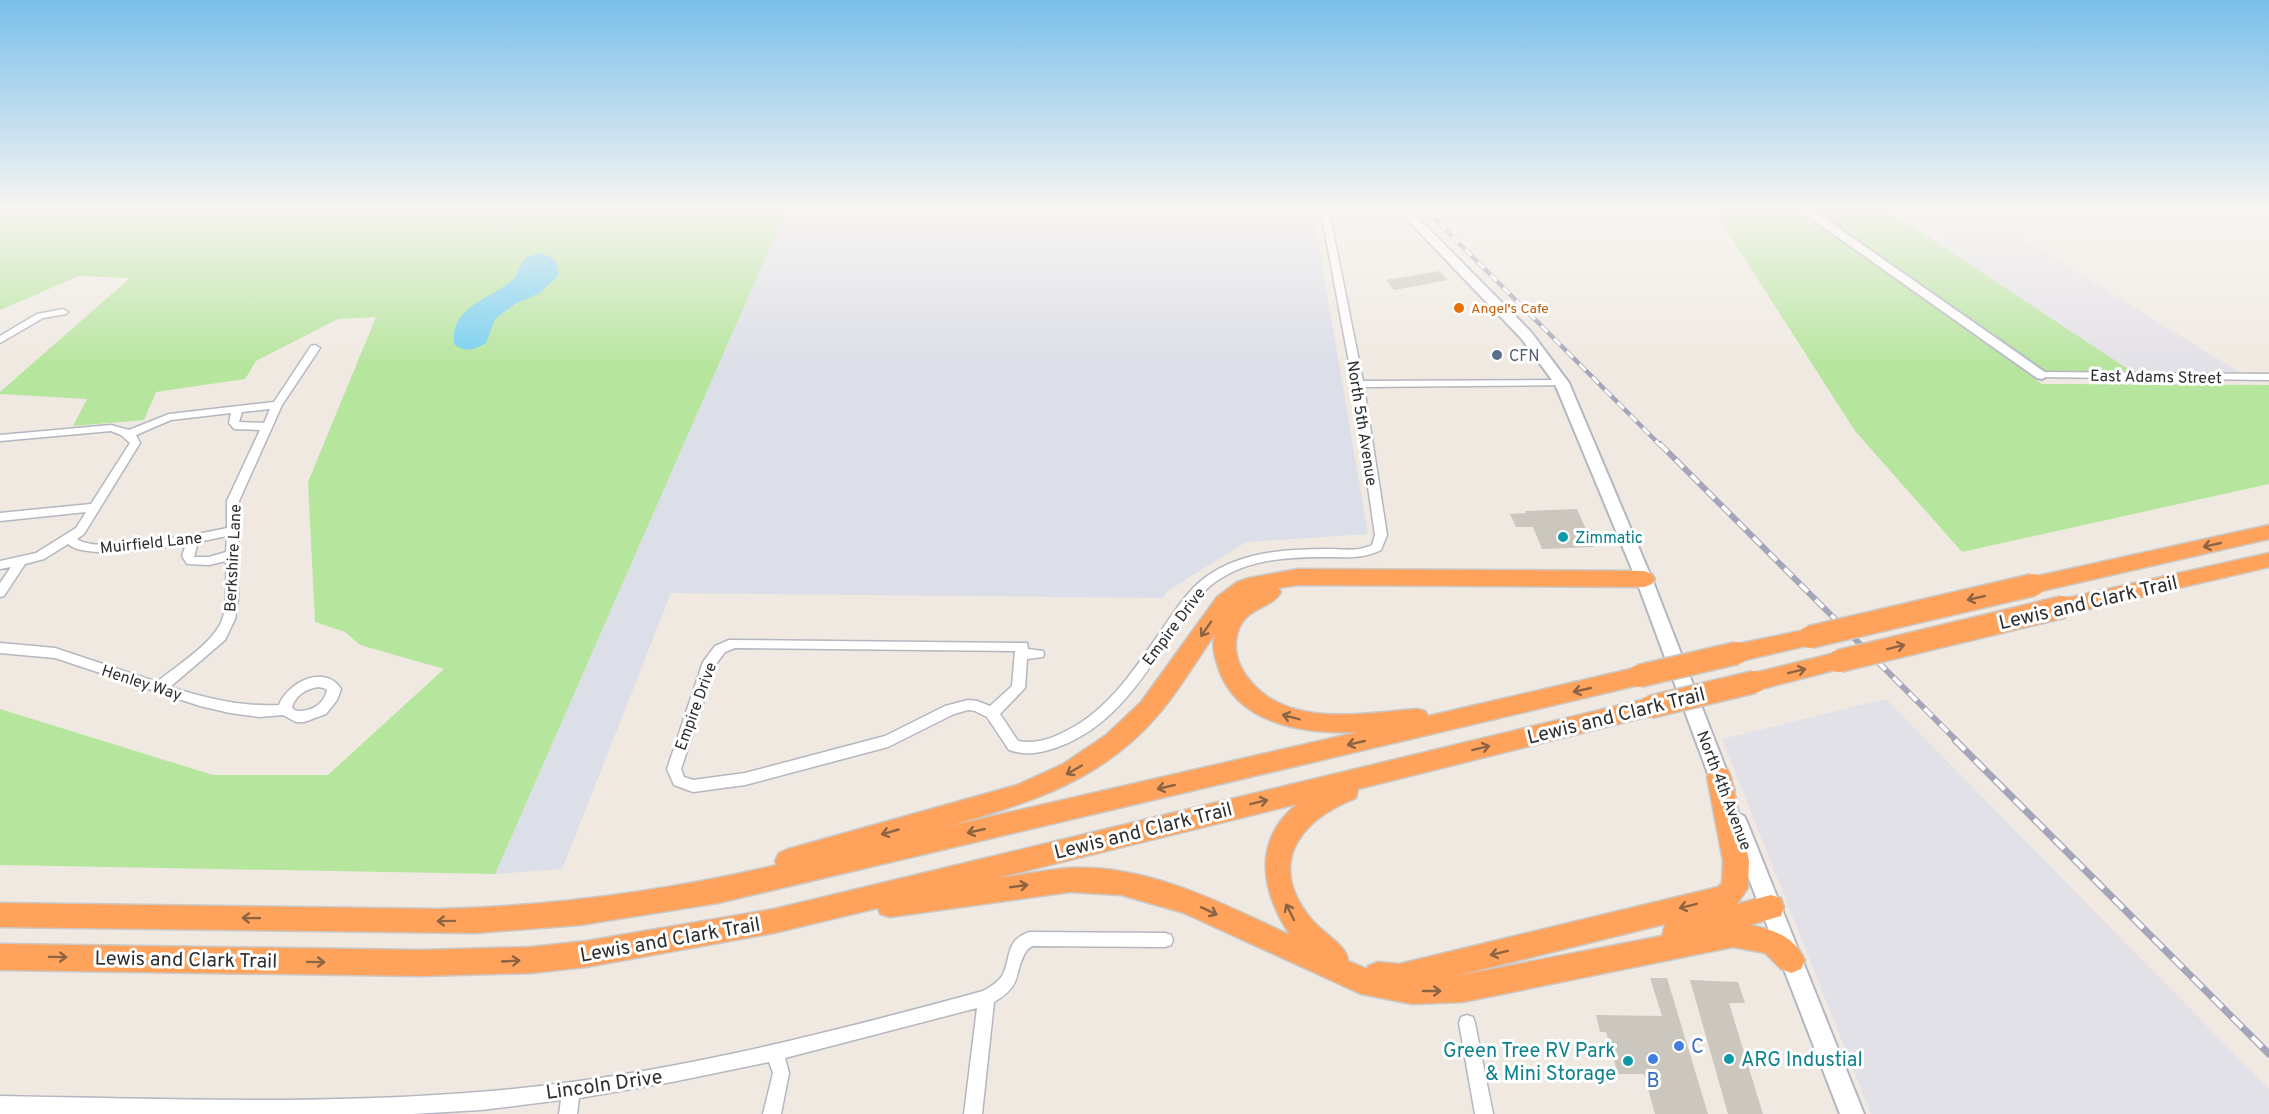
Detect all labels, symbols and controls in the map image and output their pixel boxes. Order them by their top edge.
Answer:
marker: Angel's Cafe [1452,301,1466,315]
place label: Angel's Cafe [1471,301,1549,318]
place label: CFN [1509,347,1540,367]
marker: CFN [1490,348,1504,362]
street label: North 5th Avenue [1341,359,1381,487]
street label: East Adams Street [2090,367,2222,389]
street label: Berkshire Lane [221,504,247,613]
street label: Muirfield Lane [99,529,203,559]
place label: Zimmatic [1575,529,1643,549]
marker: Zimmatic [1556,530,1570,544]
one-way arrow [2203,540,2222,551]
street label: Lewis and Clark Trail [1996,571,2180,637]
street label: Empire Drive [1139,584,1210,670]
one-way arrow [1967,593,1986,605]
one-way arrow [1200,620,1212,636]
one-way arrow [1886,641,1905,653]
street label: Empire Drive [672,660,722,754]
street label: Henley Way [99,662,184,706]
one-way arrow [1787,665,1806,677]
street label: Lewis and Clark Trail [1525,682,1708,752]
one-way arrow [1573,684,1592,696]
one-way arrow [1281,711,1300,722]
street label: North 4th Avenue [1691,728,1755,853]
one-way arrow [1347,738,1366,749]
one-way arrow [1471,741,1490,753]
one-way arrow [1066,764,1083,776]
one-way arrow [1157,782,1176,793]
one-way arrow [1249,795,1268,807]
street label: Lewis and Clark Trail [1052,797,1235,867]
one-way arrow [967,826,986,837]
one-way arrow [881,827,900,838]
one-way arrow [1009,881,1028,892]
one-way arrow [1679,901,1698,913]
one-way arrow [1283,903,1295,921]
one-way arrow [1199,906,1217,917]
street label: Lewis and Clark Trail [578,912,763,970]
one-way arrow [242,913,262,924]
one-way arrow [437,915,457,927]
street label: Lewis and Clark Trail [94,946,278,976]
one-way arrow [1490,947,1509,959]
one-way arrow [48,952,68,963]
one-way arrow [501,955,521,966]
one-way arrow [306,956,326,967]
one-way arrow [1422,985,1442,997]
place label: C [1691,1035,1704,1061]
place label: Green Tree RV Park & Mini Storage [1443,1039,1616,1088]
marker: C [1672,1039,1686,1053]
place label: ARG Industial [1741,1048,1863,1074]
marker: B [1646,1052,1660,1066]
marker: ARG Industial [1722,1052,1736,1066]
marker: Green Tree RV Park & Mini Storage [1621,1054,1635,1068]
street label: Lincoln Drive [544,1065,664,1107]
place label: B [1646,1069,1660,1095]

